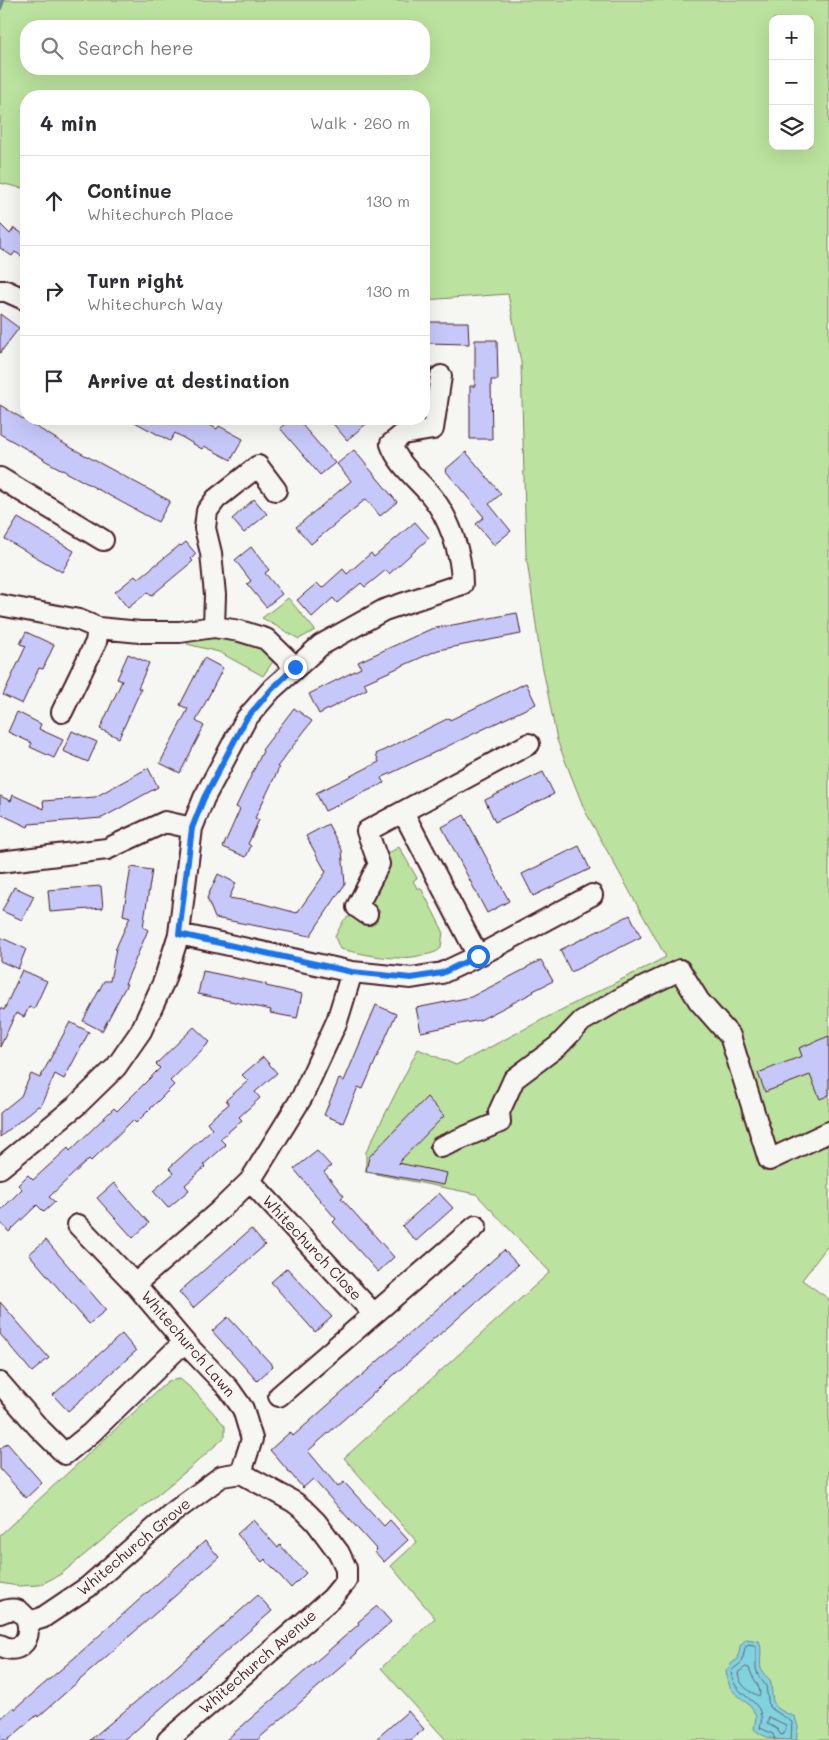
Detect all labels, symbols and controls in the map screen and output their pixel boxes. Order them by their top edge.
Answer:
map controls [769,15,814,150]
button: + [769,15,814,60]
search box [20,20,430,75]
icon: search [38,34,66,62]
text: Search here [78,35,194,60]
button: − [769,60,814,105]
button: layers [769,105,814,150]
text: 4 min [40,109,97,136]
text: Walk · 260 m [310,112,410,133]
text: Continue [87,178,172,203]
icon: ahead [40,187,68,215]
text: 130 m [366,190,410,211]
text: Whitechurch Place [87,203,234,224]
text: Turn right [87,268,184,293]
icon: right [40,277,68,305]
text: 130 m [366,280,410,301]
text: Whitechurch Way [87,293,223,314]
icon: arrive [40,367,68,395]
text: Arrive at destination [87,368,290,393]
route end [284,656,307,679]
route start [467,945,490,968]
street label: Whitechurch Close [259,1190,367,1304]
street label: Whitechurch Lawn [137,1286,240,1401]
street label: Whitechurch Grove [73,1493,194,1600]
street label: Whitechurch Avenue [195,1605,320,1718]

